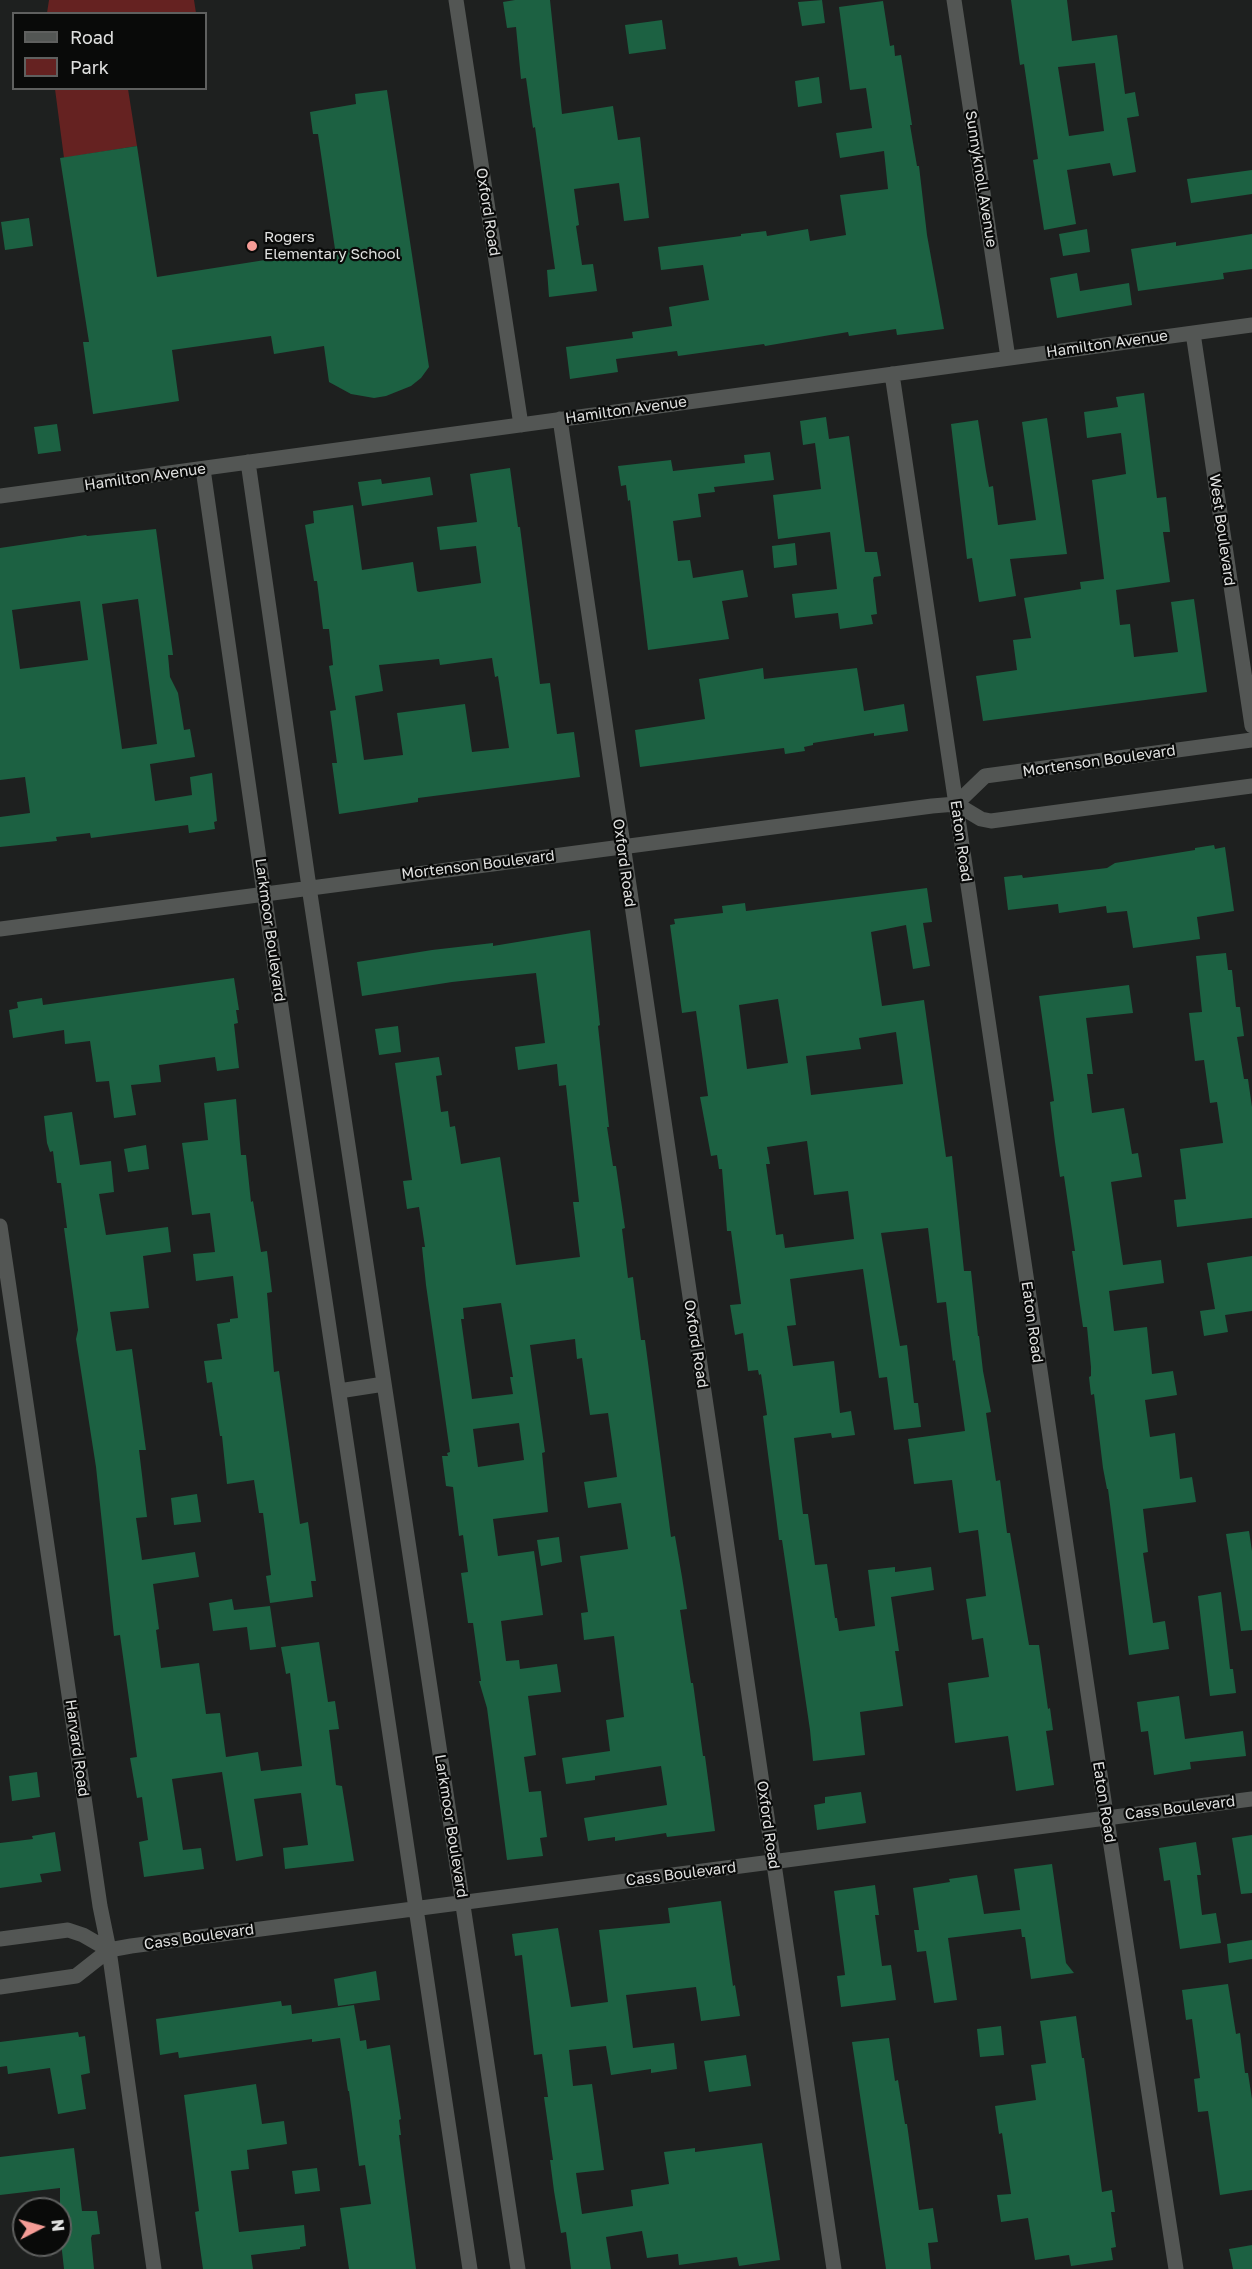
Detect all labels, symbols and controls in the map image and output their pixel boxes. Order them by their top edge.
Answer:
legend [12,12,207,90]
text: Road [70,26,114,48]
text: Park [70,56,109,78]
street label: Sunnyknoll Avenue [961,109,1001,249]
street label: Oxford Road [472,167,504,257]
place label: Rogers Elementary School [264,228,400,263]
marker: Rogers Elementary School [245,239,259,253]
street label: Hamilton Avenue [1045,327,1169,361]
street label: Hamilton Avenue [564,393,688,427]
street label: Hamilton Avenue [83,460,207,494]
street label: West Boulevard [1205,473,1239,587]
street label: Mortenson Boulevard [1021,741,1177,781]
street label: Eaton Road [946,799,976,883]
street label: Oxford Road [609,818,639,908]
street label: Mortenson Boulevard [400,847,556,883]
street label: Larkmoor Boulevard [251,857,289,1003]
street label: Eaton Road [1017,1280,1047,1364]
street label: Oxford Road [680,1299,712,1389]
street label: Harvard Road [61,1698,93,1798]
street label: Larkmoor Boulevard [431,1753,471,1899]
street label: Eaton Road [1089,1760,1119,1844]
street label: Oxford Road [753,1780,783,1870]
street label: Cass Boulevard [1124,1792,1236,1824]
street label: Cass Boulevard [625,1858,737,1890]
street label: Cass Boulevard [143,1920,255,1954]
north arrow [12,2197,72,2257]
text: N [47,2218,68,2232]

